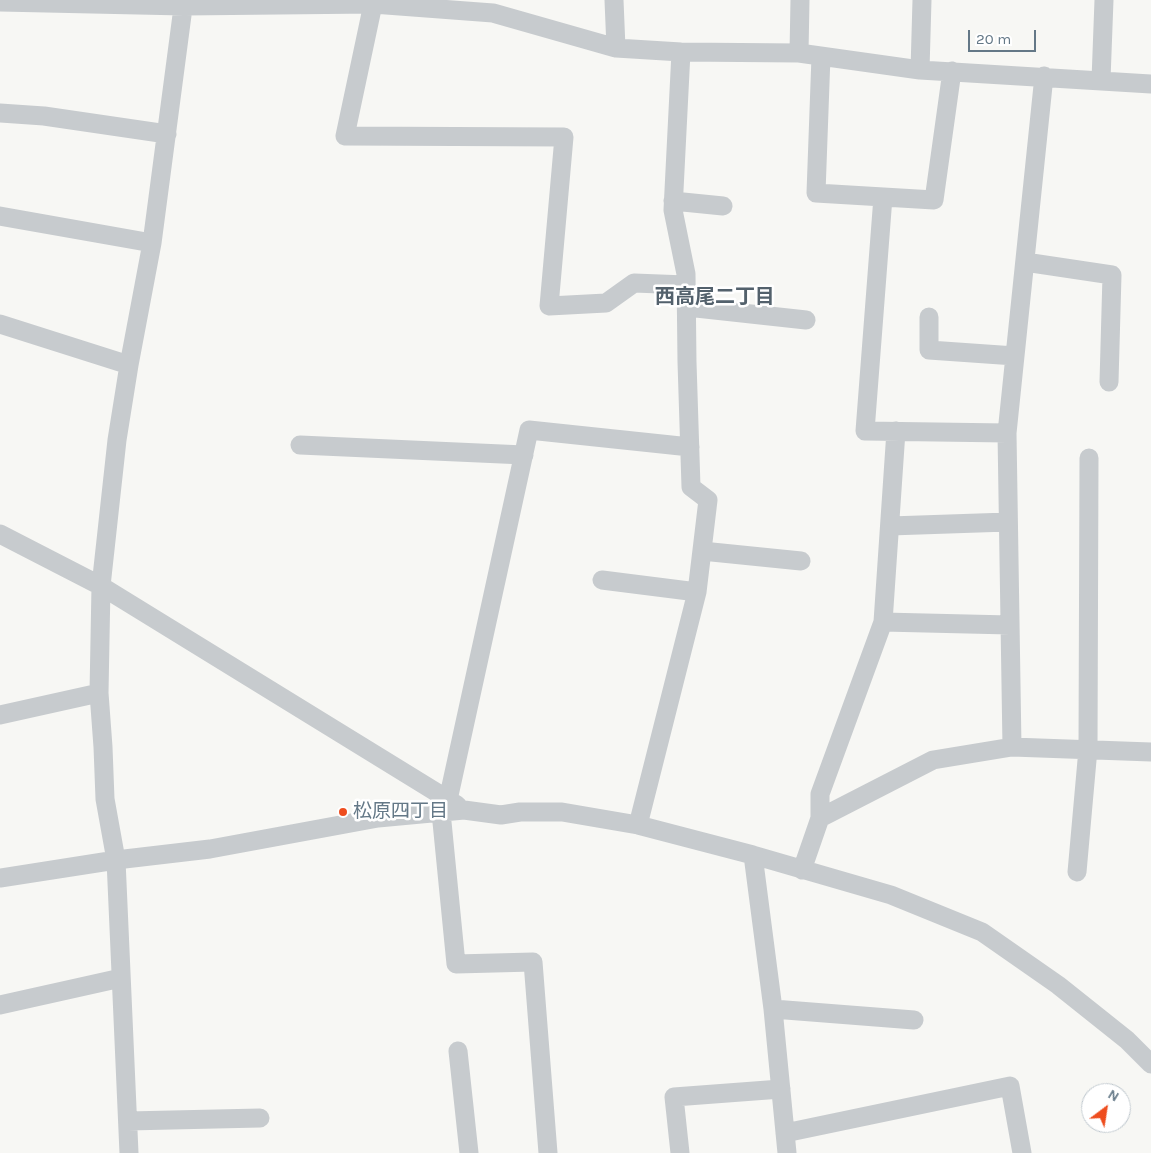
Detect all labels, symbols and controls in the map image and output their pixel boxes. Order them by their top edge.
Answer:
scale bar [971,20,1038,52]
text: 20 m [976,30,1011,48]
district label: 西高尾二丁目 [655,285,775,309]
place label: 松原四丁目 [353,801,448,823]
marker: 松原四丁目 [337,806,349,818]
north arrow [1081,1083,1131,1133]
text: N [1105,1086,1122,1105]

